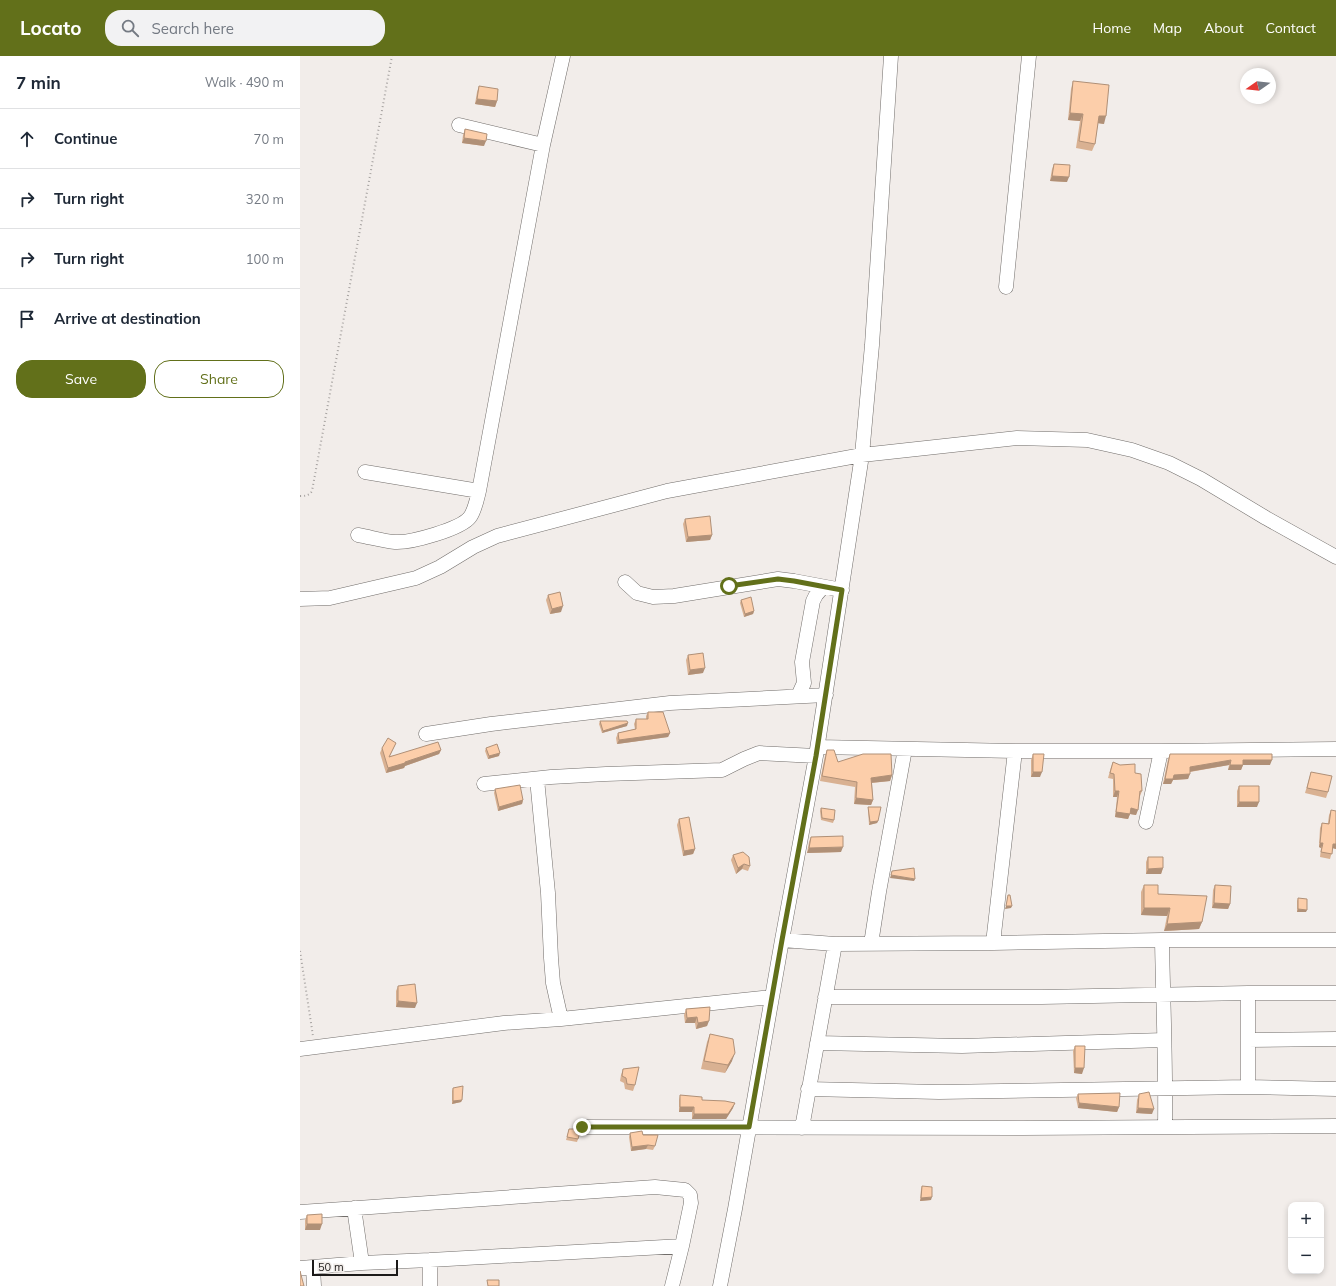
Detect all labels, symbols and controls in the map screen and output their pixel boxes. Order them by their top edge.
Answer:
search box [105,10,385,46]
text: Locato [20,16,81,40]
icon: search [119,17,141,39]
text: Search here [151,19,234,38]
text: Home [1092,19,1131,37]
text: Map [1153,19,1182,37]
text: About [1204,19,1244,37]
text: Contact [1266,19,1316,37]
north arrow [1240,68,1276,104]
text: 7 min [16,72,61,93]
text: Walk · 490 m [205,74,284,90]
icon: ahead [16,128,38,150]
text: Continue [54,129,117,148]
text: 70 m [254,131,284,147]
icon: right [16,188,38,210]
text: Turn right [54,189,124,208]
text: 320 m [246,191,284,207]
icon: right [16,248,38,270]
text: Turn right [54,249,124,268]
text: 100 m [246,251,284,267]
icon: arrive [16,308,38,330]
text: Arrive at destination [54,309,201,328]
button: Save [16,360,146,398]
button: Share [154,360,284,398]
route start [720,577,738,595]
route end [573,1118,591,1136]
map controls [1288,1202,1324,1274]
button: + [1288,1202,1324,1238]
button: − [1288,1238,1324,1274]
scale bar [312,1258,398,1277]
text: 50 m [318,1260,344,1274]

